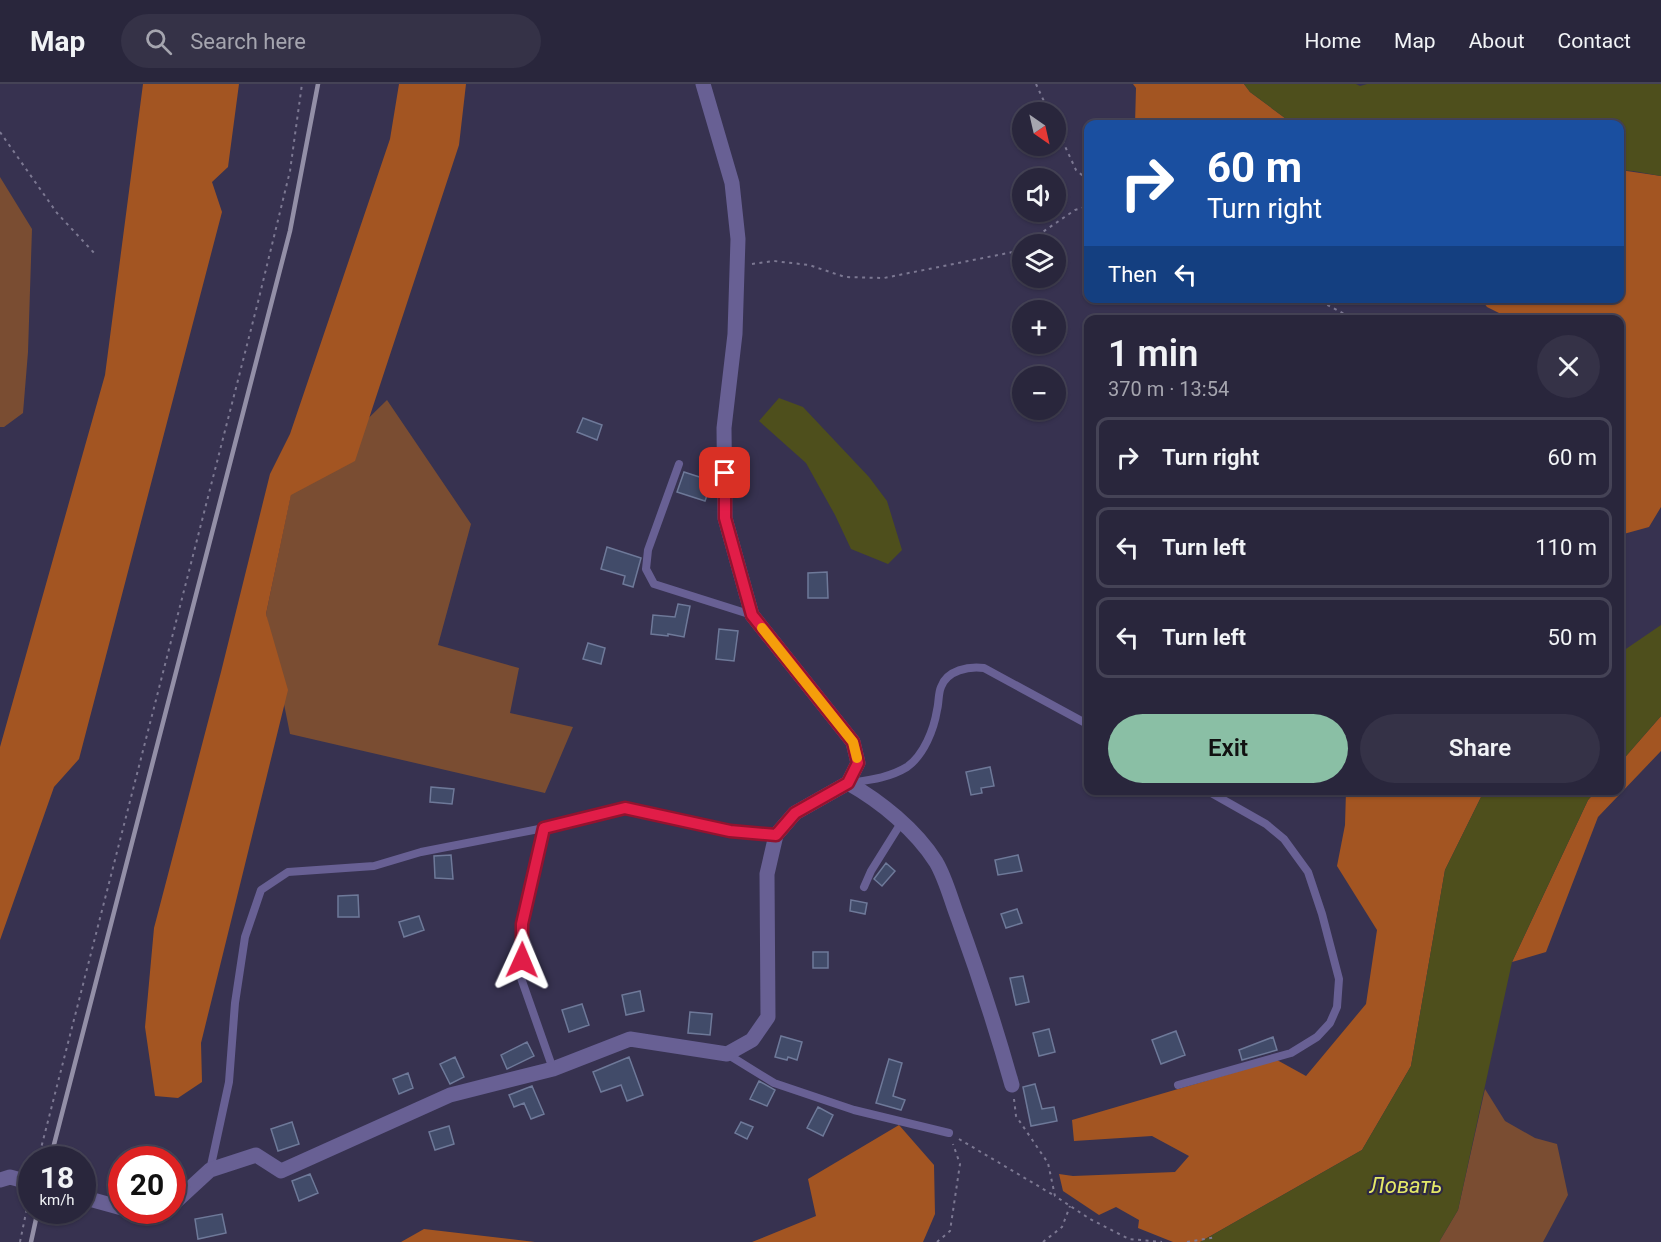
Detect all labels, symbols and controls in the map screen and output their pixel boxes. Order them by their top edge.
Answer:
search box [121,14,541,68]
text: Map [30,25,85,58]
icon: search [142,25,175,58]
text: Search here [190,29,306,54]
text: Home [1305,29,1361,53]
text: Map [1394,29,1436,53]
text: About [1469,29,1525,53]
text: Contact [1558,29,1631,53]
north arrow [1012,102,1066,156]
map controls [1012,102,1066,420]
text: 60 m [1207,143,1302,192]
icon: right [1108,144,1186,222]
button: sound [1012,168,1066,222]
text: Turn right [1207,193,1322,225]
button: layers [1012,234,1066,288]
icon: left [1169,258,1202,291]
text: Then [1108,262,1157,287]
button: + [1012,300,1066,354]
text: 1 min [1108,333,1198,375]
button: close [1537,335,1600,398]
button: − [1012,366,1066,420]
text: 370 m · 13:54 [1108,377,1229,401]
icon: right [1111,441,1144,474]
text: Turn right [1162,445,1259,470]
text: 60 m [1548,445,1597,470]
pin [699,447,750,498]
icon: arrive [708,456,741,489]
icon: left [1111,531,1144,564]
text: Turn left [1162,535,1246,560]
text: 110 m [1535,535,1597,560]
icon: left [1111,621,1144,654]
text: Turn left [1162,625,1246,650]
text: 50 m [1548,625,1597,650]
button: Exit [1108,714,1348,783]
button: Share [1360,714,1600,783]
position arrow [490,928,554,992]
speed limit sign: 20 [108,1146,186,1224]
text: 18 [40,1160,74,1195]
water label: Ловать [1369,1173,1442,1198]
text: km/h [39,1191,75,1209]

